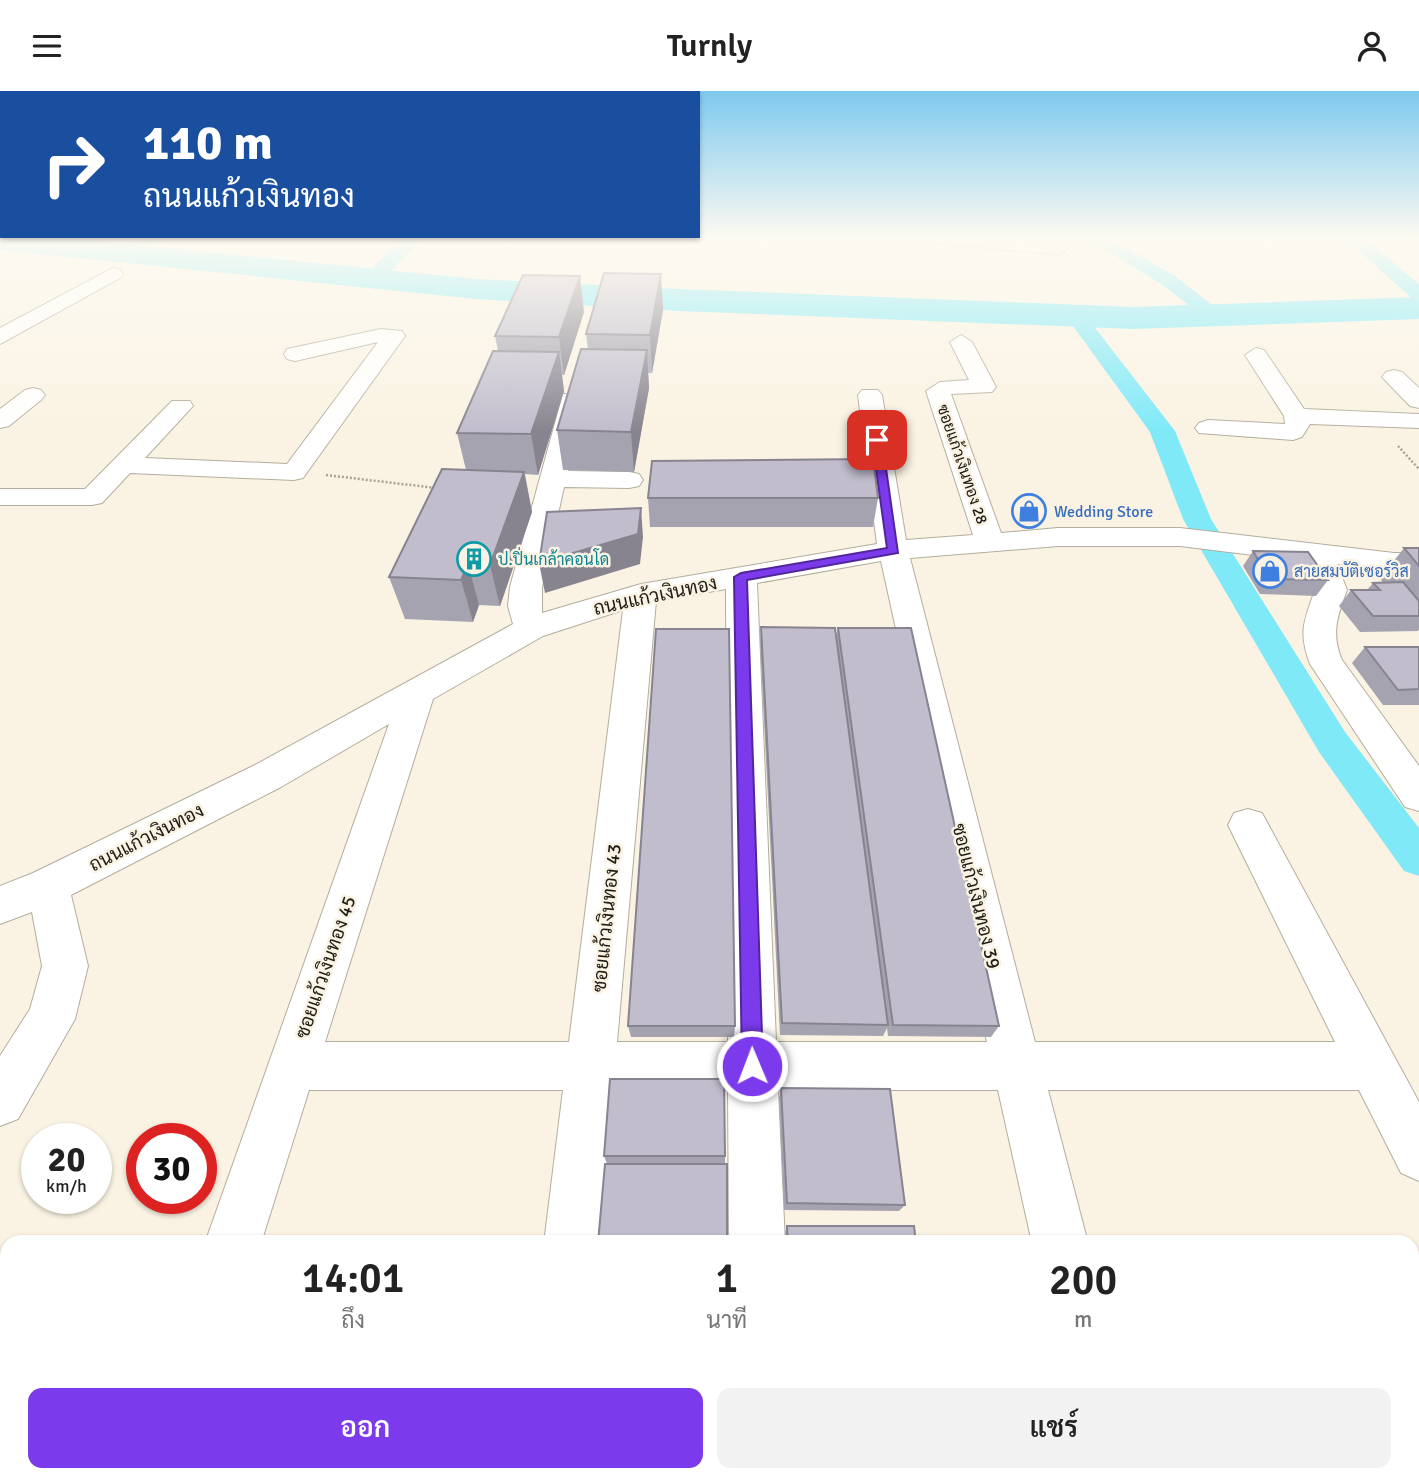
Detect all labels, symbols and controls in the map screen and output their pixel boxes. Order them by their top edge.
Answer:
text: Turnly [667,26,752,65]
icon: menu [28,27,66,65]
icon: person [1353,27,1391,65]
text: 110 m [143,113,273,173]
icon: right [28,119,119,210]
text: ถนนแก้วเงินทอง [143,177,355,216]
street label: ซอยแก้วเงินทอง 28 [932,401,993,527]
pin [847,410,907,470]
icon: arrive [858,421,896,459]
shop icon: Wedding Store [1010,492,1048,530]
place label: Wedding Store [1054,502,1153,522]
building icon: ป.ปิ่นเกล้าคอนโด [455,540,493,578]
place label: ป.ปิ่นเกล้าคอนโด [498,546,609,570]
shop icon: สายสมบัติเซอร์วิส [1251,552,1289,590]
place label: สายสมบัติเซอร์วิส [1294,559,1409,582]
street label: ถนนแก้วเงินทอง [591,571,719,621]
street label: ถนนแก้วเงินทอง [85,799,208,877]
street label: ซอยแก้วเงินทอง 39 [946,821,1006,971]
street label: ซอยแก้วเงินทอง 43 [587,843,627,993]
street label: ซอยแก้วเงินทอง 45 [290,893,362,1042]
position arrow [715,1029,789,1103]
speed limit sign: 30 [126,1123,217,1214]
text: 20 [48,1138,85,1181]
text: km/h [46,1175,87,1197]
text: 14:01 [302,1253,404,1304]
text: 1 [715,1253,738,1304]
text: 200 [1049,1255,1117,1306]
text: m [1074,1305,1092,1334]
text: ถึง [341,1306,365,1335]
text: นาที [706,1306,747,1335]
button: ออก [28,1388,703,1468]
button: แชร์ [717,1388,1391,1468]

